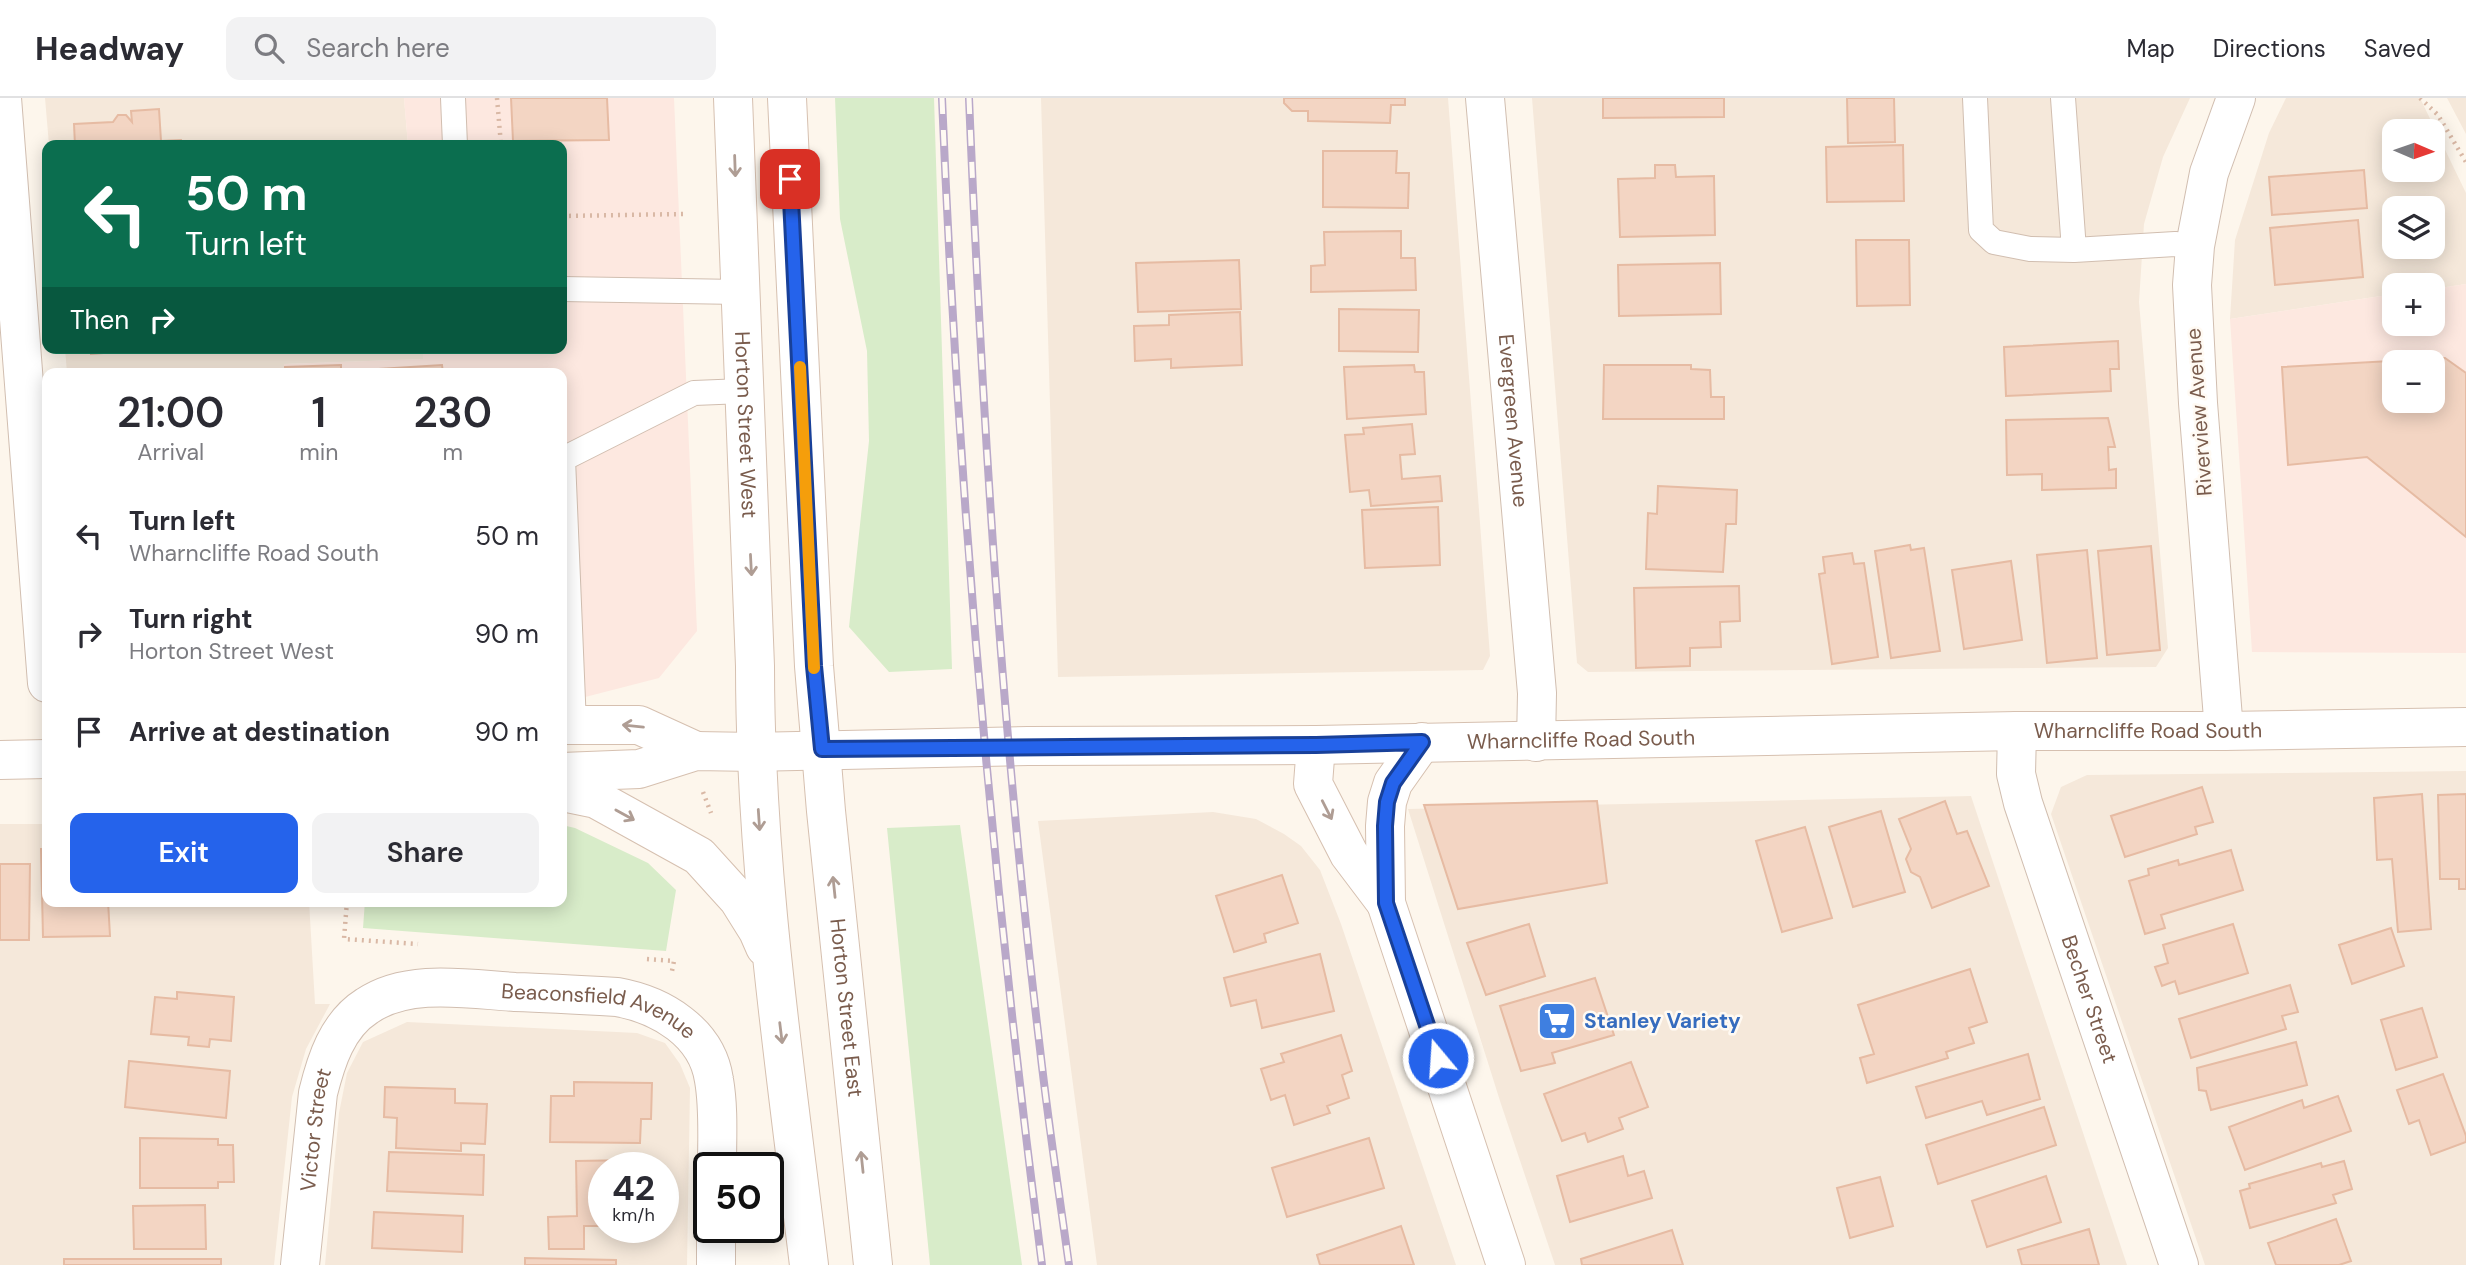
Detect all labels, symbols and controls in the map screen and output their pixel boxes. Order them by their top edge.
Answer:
search box [226,17,716,80]
text: Headway [35,27,184,70]
icon: search [250,29,288,67]
text: Search here [306,31,450,65]
text: Map [2127,33,2175,64]
text: Directions [2213,33,2326,64]
text: Saved [2364,33,2431,64]
north arrow [2382,119,2445,182]
map controls [2382,119,2445,413]
pin [760,149,820,209]
one-way arrow [729,154,742,177]
icon: arrive [771,160,809,198]
text: 50 m [185,161,308,225]
icon: left [70,168,161,259]
button: layers [2382,196,2445,259]
text: Turn left [185,223,307,265]
button: + [2382,273,2445,336]
icon: right [143,301,181,339]
text: Then [70,303,129,337]
street label: Riverview Avenue [2179,327,2219,497]
street label: Horton Street West [728,331,763,519]
street label: Evergreen Avenue [1492,333,1535,509]
button: − [2382,350,2445,413]
text: 21:00 [117,385,224,440]
text: 1 [312,385,326,440]
text: 230 [413,385,492,440]
text: Arrival [137,437,204,467]
text: min [299,437,339,467]
text: m [442,437,463,467]
text: Turn left [129,504,236,538]
icon: left [70,517,108,555]
text: 50 m [475,519,539,553]
text: Wharncliffe Road South [129,538,379,568]
one-way arrow [744,553,757,576]
text: Turn right [129,602,253,636]
icon: right [70,615,108,653]
text: 90 m [475,617,539,651]
text: Horton Street West [129,636,334,666]
icon: arrive [70,713,108,751]
text: Arrive at destination [129,715,390,749]
text: 90 m [475,715,539,749]
street label: Wharncliffe Road South [2034,716,2262,745]
one-way arrow [622,720,645,733]
street label: Wharncliffe Road South [1467,723,1695,756]
one-way arrow [1320,799,1334,820]
one-way arrow [753,808,766,830]
one-way arrow [614,809,635,822]
button: Exit [70,813,298,893]
button: Share [312,813,539,893]
one-way arrow [828,877,841,899]
street label: Horton Street East [823,917,870,1098]
street label: Becher Street [2055,932,2124,1067]
street label: Beaconsfield Avenue [500,977,702,1045]
supermarket icon: Stanley Variety [1536,1000,1578,1042]
place label: Stanley Variety [1584,1007,1741,1035]
position arrow [1401,1021,1475,1095]
one-way arrow [774,1022,787,1044]
street label: Victor Street [294,1065,338,1193]
speed limit sign: 50 [693,1152,784,1243]
one-way arrow [856,1152,869,1174]
text: 42 [612,1165,655,1211]
text: km/h [612,1203,655,1227]

